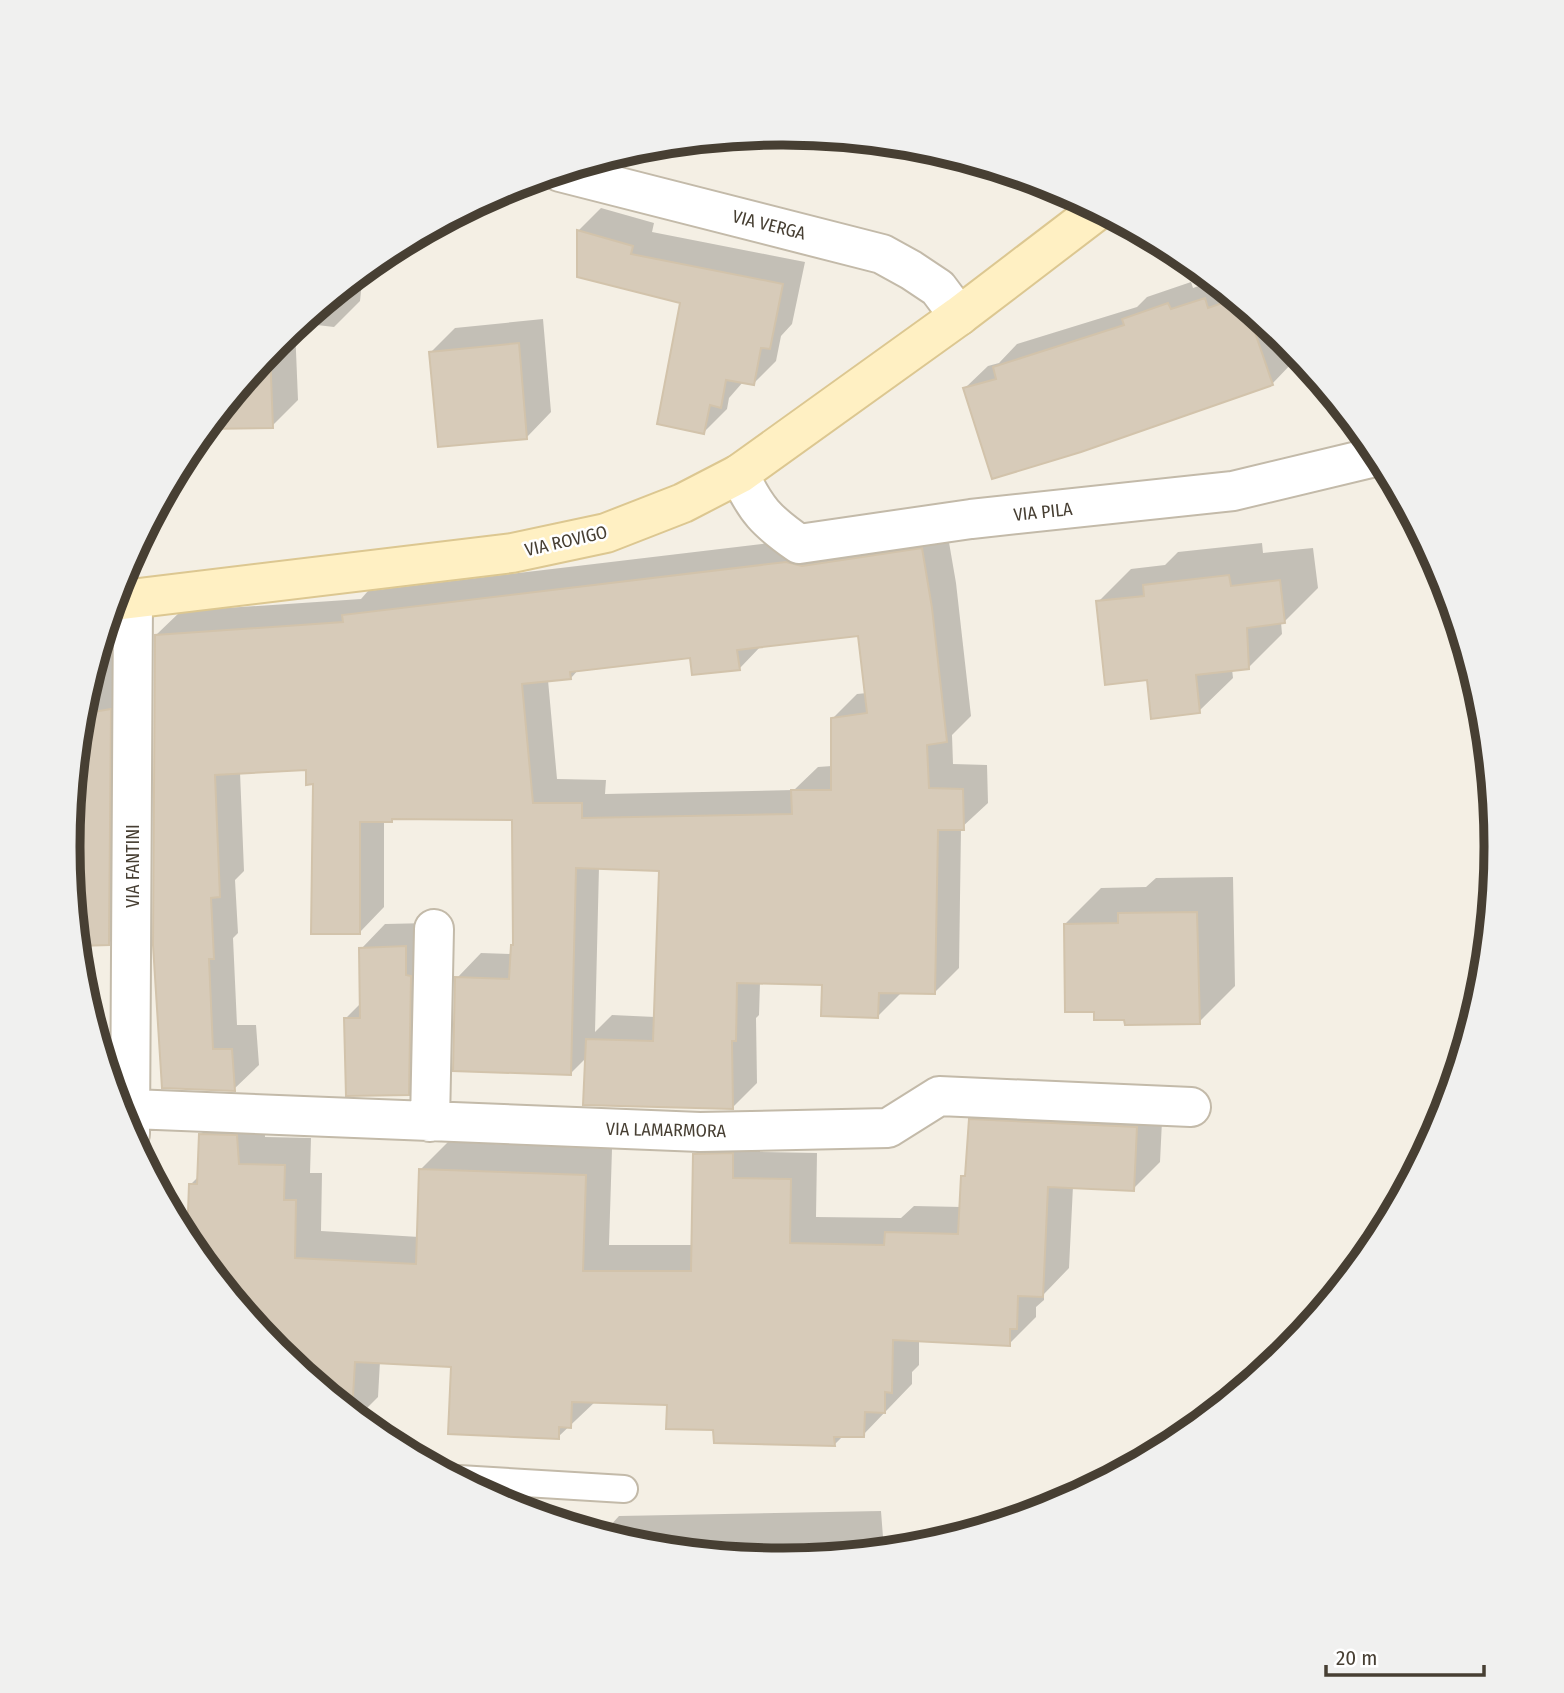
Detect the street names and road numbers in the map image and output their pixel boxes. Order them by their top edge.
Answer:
street label: VIA VERGA [730,205,808,245]
street label: VIA PILA [1012,498,1074,526]
street label: VIA ROVIGO [523,521,609,561]
street label: VIA FANTINI [122,824,144,908]
street label: VIA LAMARMORA [606,1118,727,1142]

